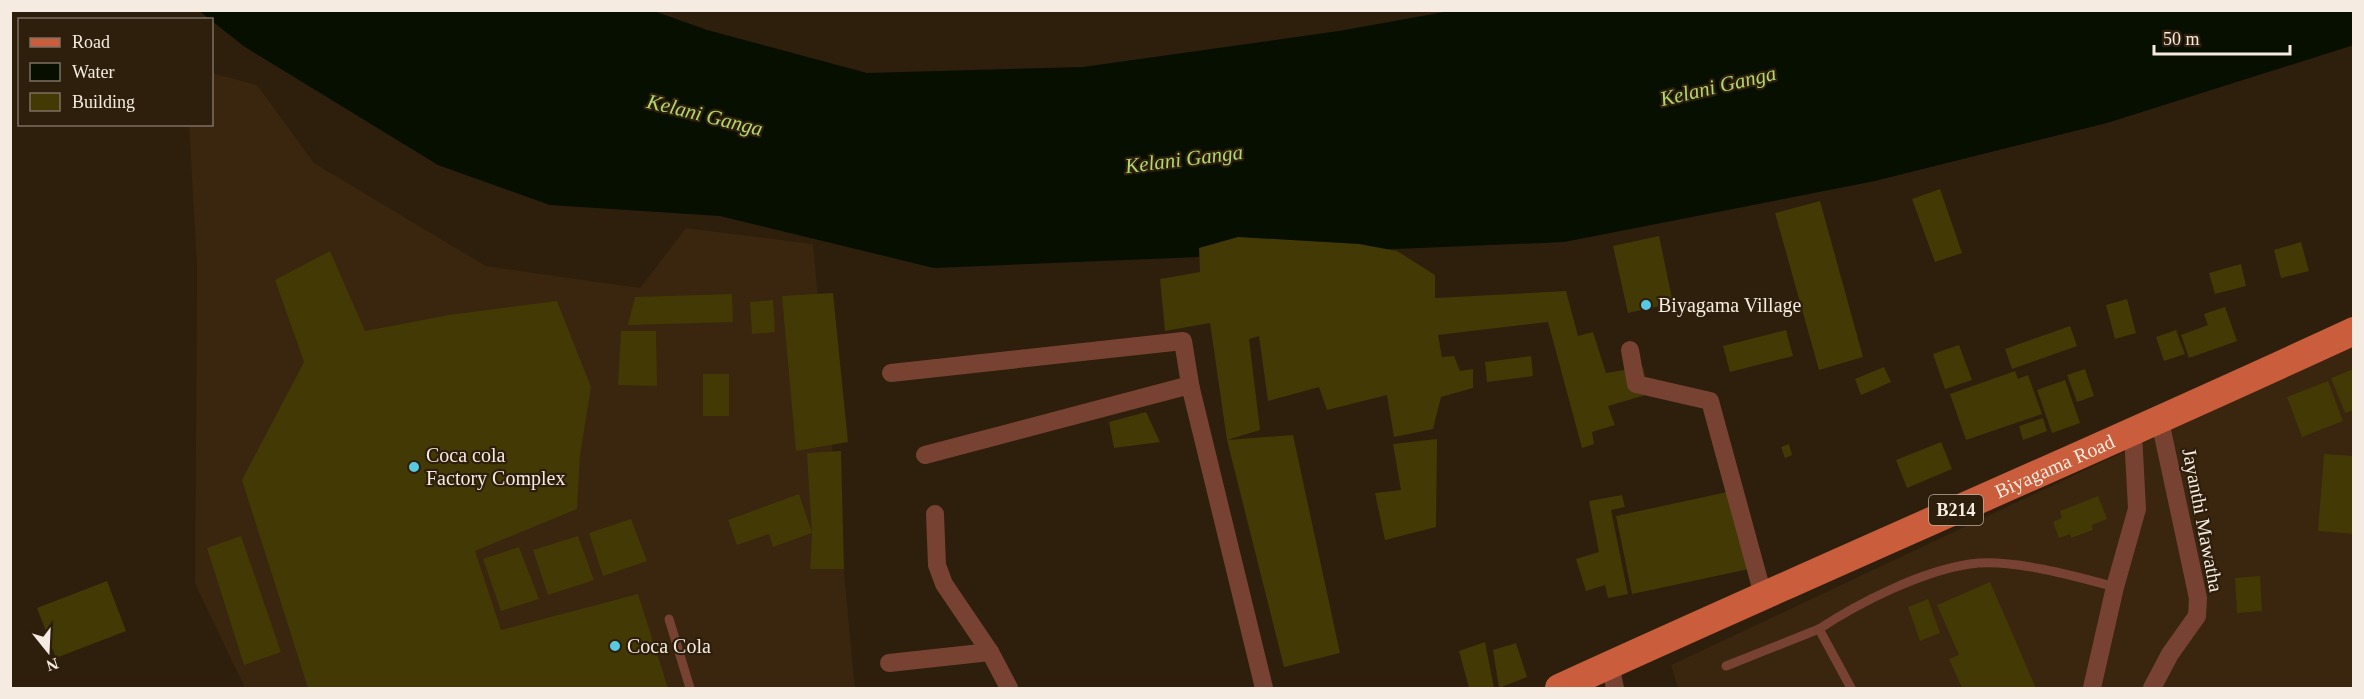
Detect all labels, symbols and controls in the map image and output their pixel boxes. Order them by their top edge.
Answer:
legend [18,18,213,126]
scale bar [2154,18,2290,56]
text: 50 m [2163,29,2200,49]
text: Road [72,32,110,52]
water label: Kelani Ganga [1657,61,1778,111]
text: Water [72,62,115,82]
water label: Kelani Ganga [644,89,765,141]
text: Building [72,92,135,112]
water label: Kelani Ganga [1123,140,1244,178]
place label: Biyagama Village [1658,294,1802,317]
marker: Biyagama Village [1639,298,1653,312]
street label: Biyagama Road [1992,430,2118,502]
place label: Coca cola Factory Complex [426,444,565,490]
street label: Jayanthi Mawatha [2177,446,2228,594]
marker: Coca cola Factory Complex [407,460,421,474]
road number: B214 [1929,495,1983,525]
north arrow [18,621,78,681]
place label: Coca Cola [627,635,711,657]
marker: Coca Cola [608,639,622,653]
text: N [44,655,61,675]

